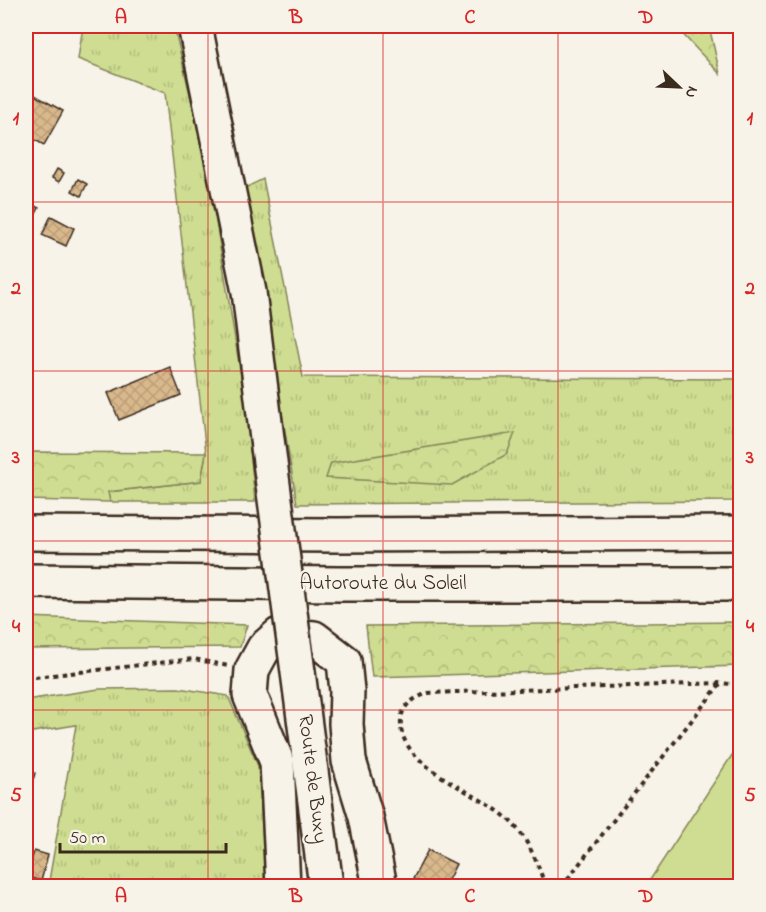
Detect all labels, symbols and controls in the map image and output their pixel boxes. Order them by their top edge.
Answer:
text: A [115,4,127,33]
text: B [288,4,303,33]
text: C [465,4,476,33]
text: D [638,4,653,33]
north arrow [649,57,709,117]
text: N [678,82,704,102]
text: 1 [13,105,20,134]
text: 1 [747,105,754,134]
text: 2 [10,275,21,304]
text: 2 [744,275,755,304]
text: 3 [11,444,20,473]
text: 3 [745,444,754,473]
street label: Autoroute du Soleil [300,569,466,599]
text: 4 [12,613,21,642]
text: 4 [746,613,755,642]
street label: Route de Buxy [287,713,335,846]
text: 5 [10,782,22,811]
text: 5 [744,782,756,811]
scale bar [60,816,226,854]
text: 50 m [69,826,106,852]
text: A [115,883,127,912]
text: B [288,883,303,912]
text: C [465,883,476,912]
text: D [638,883,653,912]

